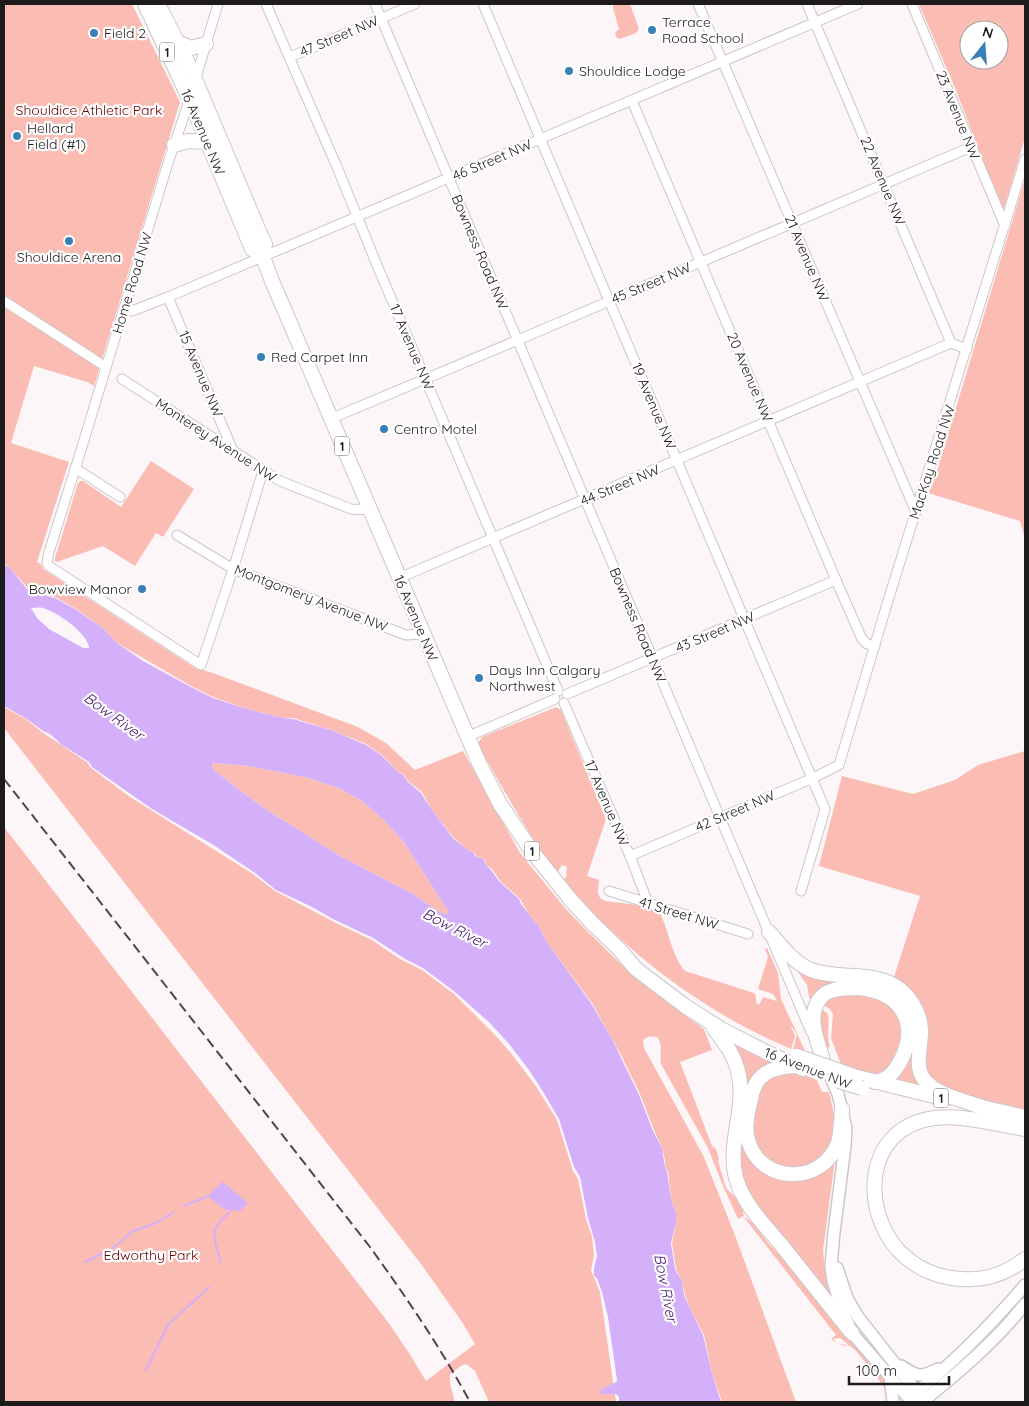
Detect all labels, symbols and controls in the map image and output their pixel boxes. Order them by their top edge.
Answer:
street label: 47 Street NW [297,11,382,61]
place label: Terrace Road School [662,13,744,47]
north arrow [959,20,1009,70]
text: N [980,22,995,43]
place label: Field 2 [104,24,146,42]
marker: Terrace Road School [646,24,658,36]
marker: Field 2 [88,27,100,39]
road number: 1 [160,42,174,62]
place label: Shouldice Lodge [579,62,686,80]
marker: Shouldice Lodge [563,65,575,77]
street label: 23 Avenue NW [932,68,984,163]
street label: 16 Avenue NW [177,86,229,178]
park label: Shouldice Athletic Park [16,101,162,119]
place label: Hellard Field (#1) [27,119,86,153]
marker: Hellard Field (#1) [11,130,23,142]
street label: 22 Avenue NW [856,134,910,229]
street label: 46 Street NW [450,135,535,185]
street label: Bowness Road NW [448,192,513,313]
street label: 21 Avenue NW [781,212,833,304]
street label: Home Road NW [108,230,156,336]
marker: Shouldice Arena [63,235,75,247]
place label: Shouldice Arena [17,248,121,266]
street label: 45 Street NW [608,258,694,308]
street label: 17 Avenue NW [386,301,438,393]
street label: 15 Avenue NW [175,328,227,420]
street label: 20 Avenue NW [723,330,777,425]
place label: Red Carpet Inn [271,348,368,366]
marker: Red Carpet Inn [255,351,267,363]
street label: 19 Avenue NW [628,360,680,452]
street label: Monterey Avenue NW [152,394,280,486]
street label: MacKay Road NW [905,402,959,522]
place label: Centro Motel [394,420,477,438]
marker: Centro Motel [378,423,390,435]
road number: 1 [334,436,350,456]
street label: 44 Street NW [578,460,663,510]
street label: Montgomery Avenue NW [232,560,391,636]
street label: Bowness Road NW [606,565,671,686]
street label: 16 Avenue NW [390,572,442,664]
place label: Bowview Manor [29,580,133,598]
marker: Bowview Manor [136,583,148,595]
street label: 43 Street NW [673,607,758,657]
place label: Days Inn Calgary Northwest [489,661,600,695]
marker: Days Inn Calgary Northwest [473,672,485,684]
water label: Bow River [80,688,150,745]
street label: 17 Avenue NW [581,757,633,849]
street label: 42 Street NW [692,786,778,836]
road number: 1 [524,841,540,860]
street label: 41 Street NW [637,892,721,934]
water label: Bow River [420,904,492,953]
street label: 16 Avenue NW [762,1043,855,1093]
road number: 1 [934,1088,948,1108]
park label: Edworthy Park [104,1246,198,1264]
water label: Bow River [650,1252,682,1326]
scale bar [849,1354,949,1386]
text: 100 m [856,1361,897,1380]

